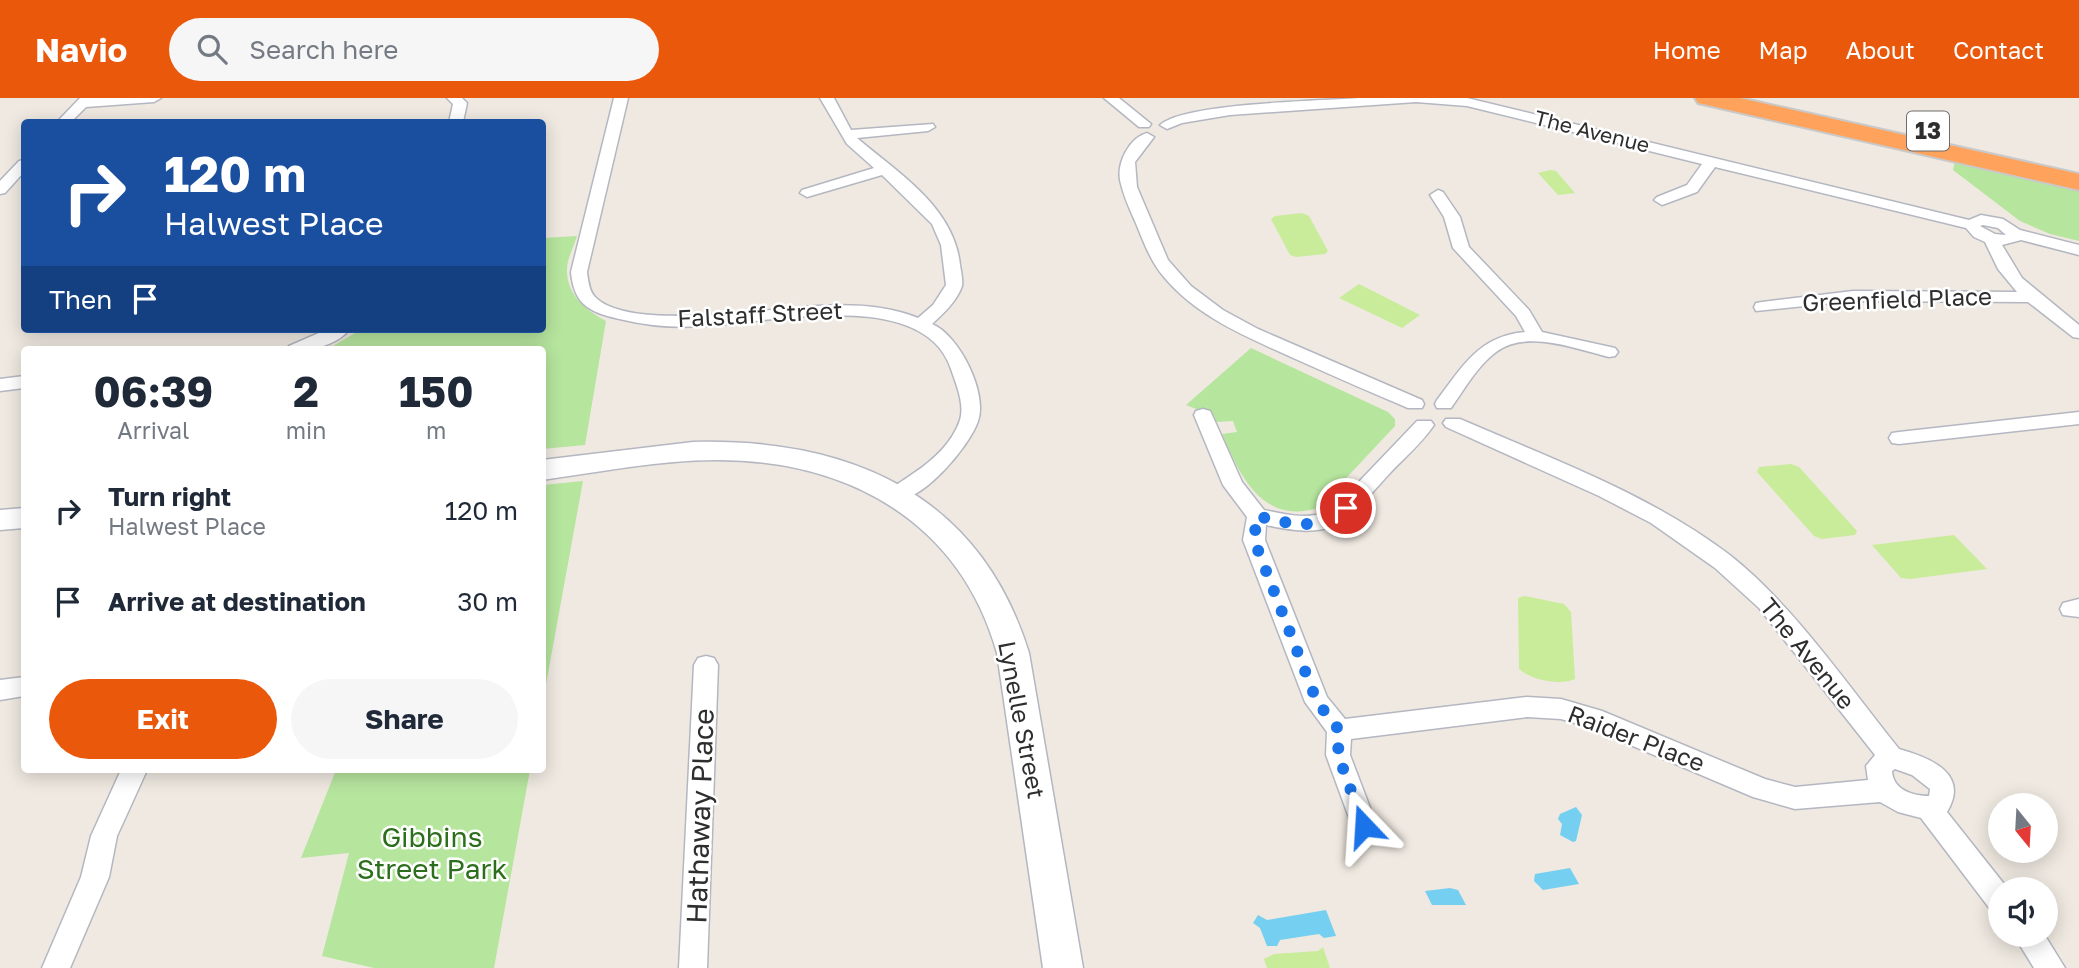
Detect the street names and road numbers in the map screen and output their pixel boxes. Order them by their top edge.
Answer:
street label: The Avenue [1532,104,1652,158]
road number: 13 [1907,112,1949,150]
street label: Greenfield Place [1802,281,1992,316]
street label: Falstaff Street [676,295,843,332]
street label: The Avenue [1755,592,1862,714]
street label: Lynelle Street [993,638,1052,801]
street label: Raider Place [1564,698,1709,777]
street label: Hathaway Place [679,708,720,924]

